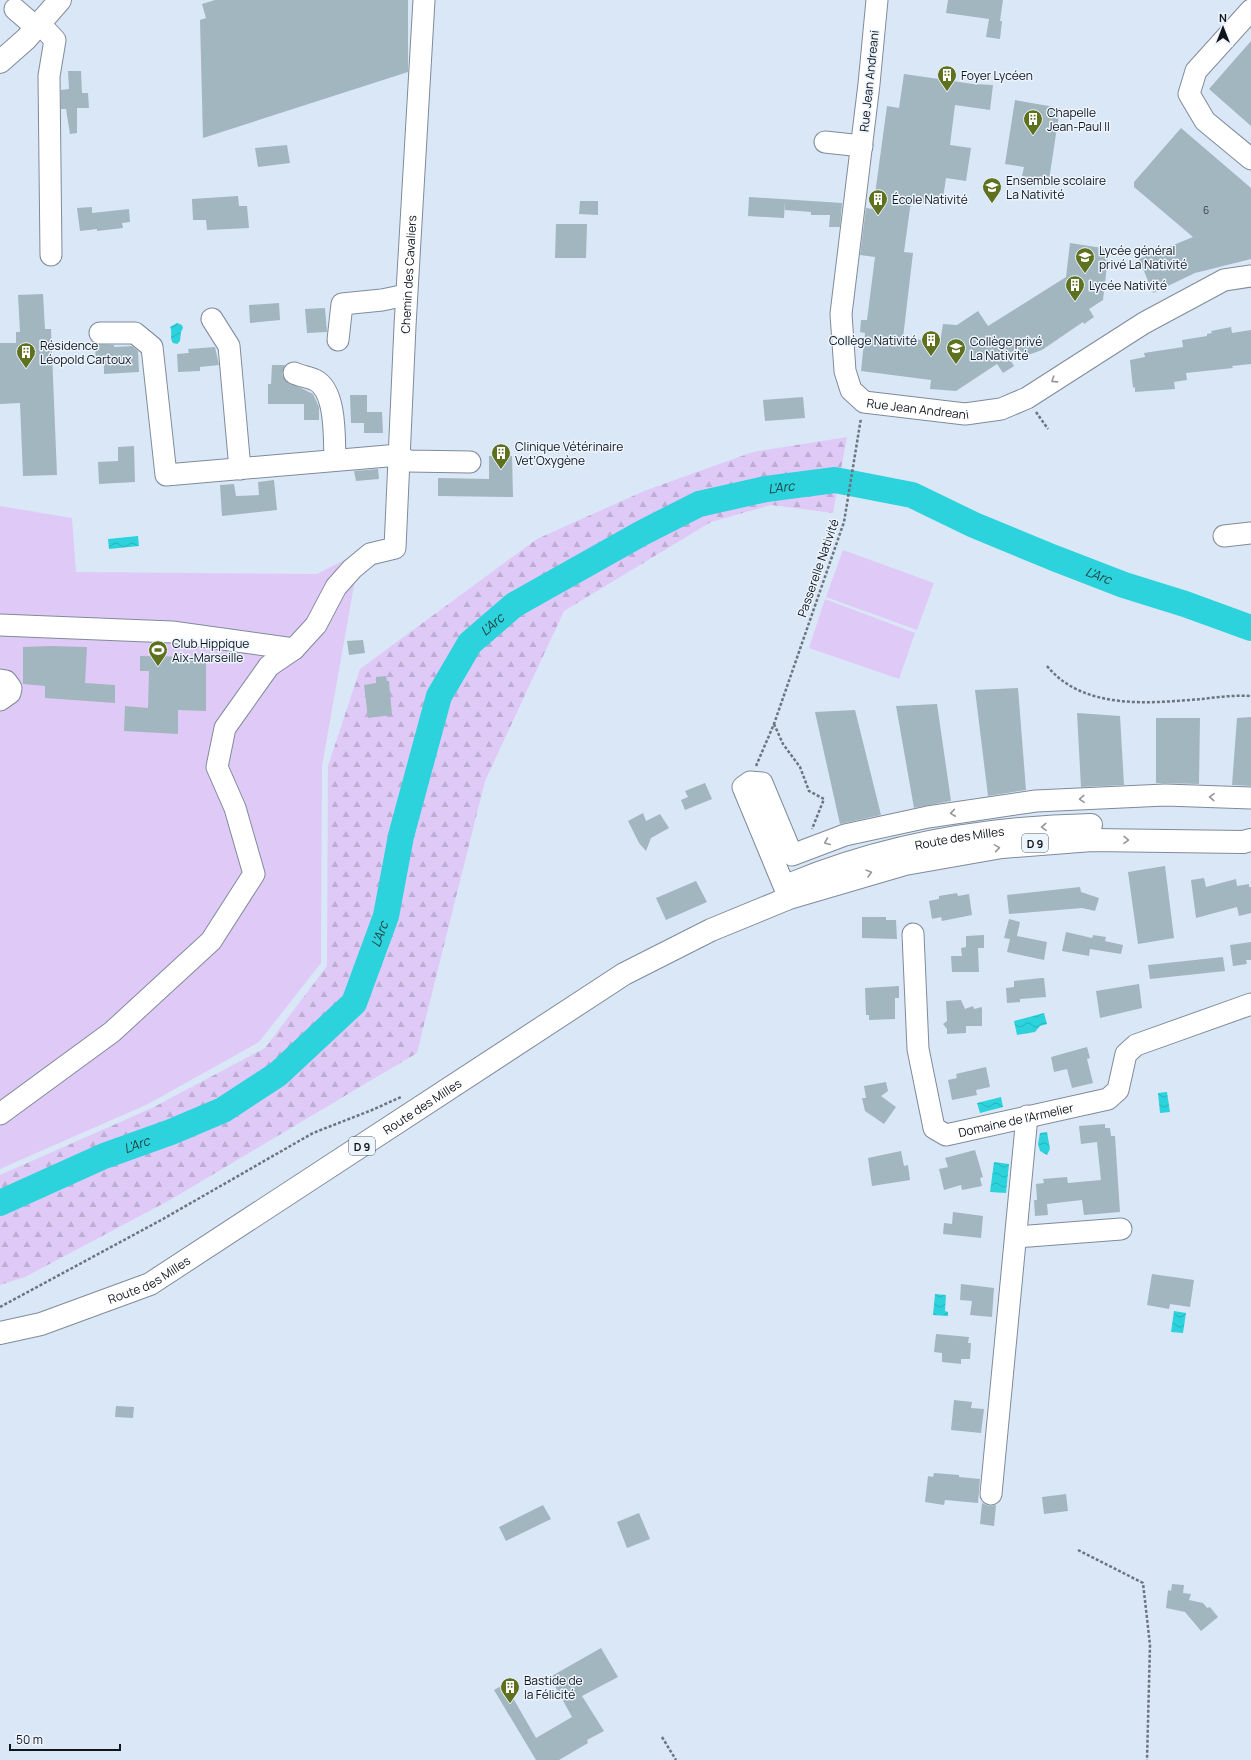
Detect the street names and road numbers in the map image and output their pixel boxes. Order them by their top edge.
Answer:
street label: Rue Jean Andreani [855,29,883,133]
street label: Chemin des Cavaliers [396,215,420,334]
street label: Rue Jean Andreani [866,394,970,423]
street label: Passerelle Nativité [793,517,843,619]
street label: Route des Milles [913,822,1005,853]
road number: D 9 [1022,834,1048,852]
street label: Route des Milles [379,1074,464,1138]
street label: Domaine de l'Armelier [956,1098,1076,1141]
road number: D 9 [349,1137,375,1155]
street label: Route des Milles [105,1252,193,1307]

